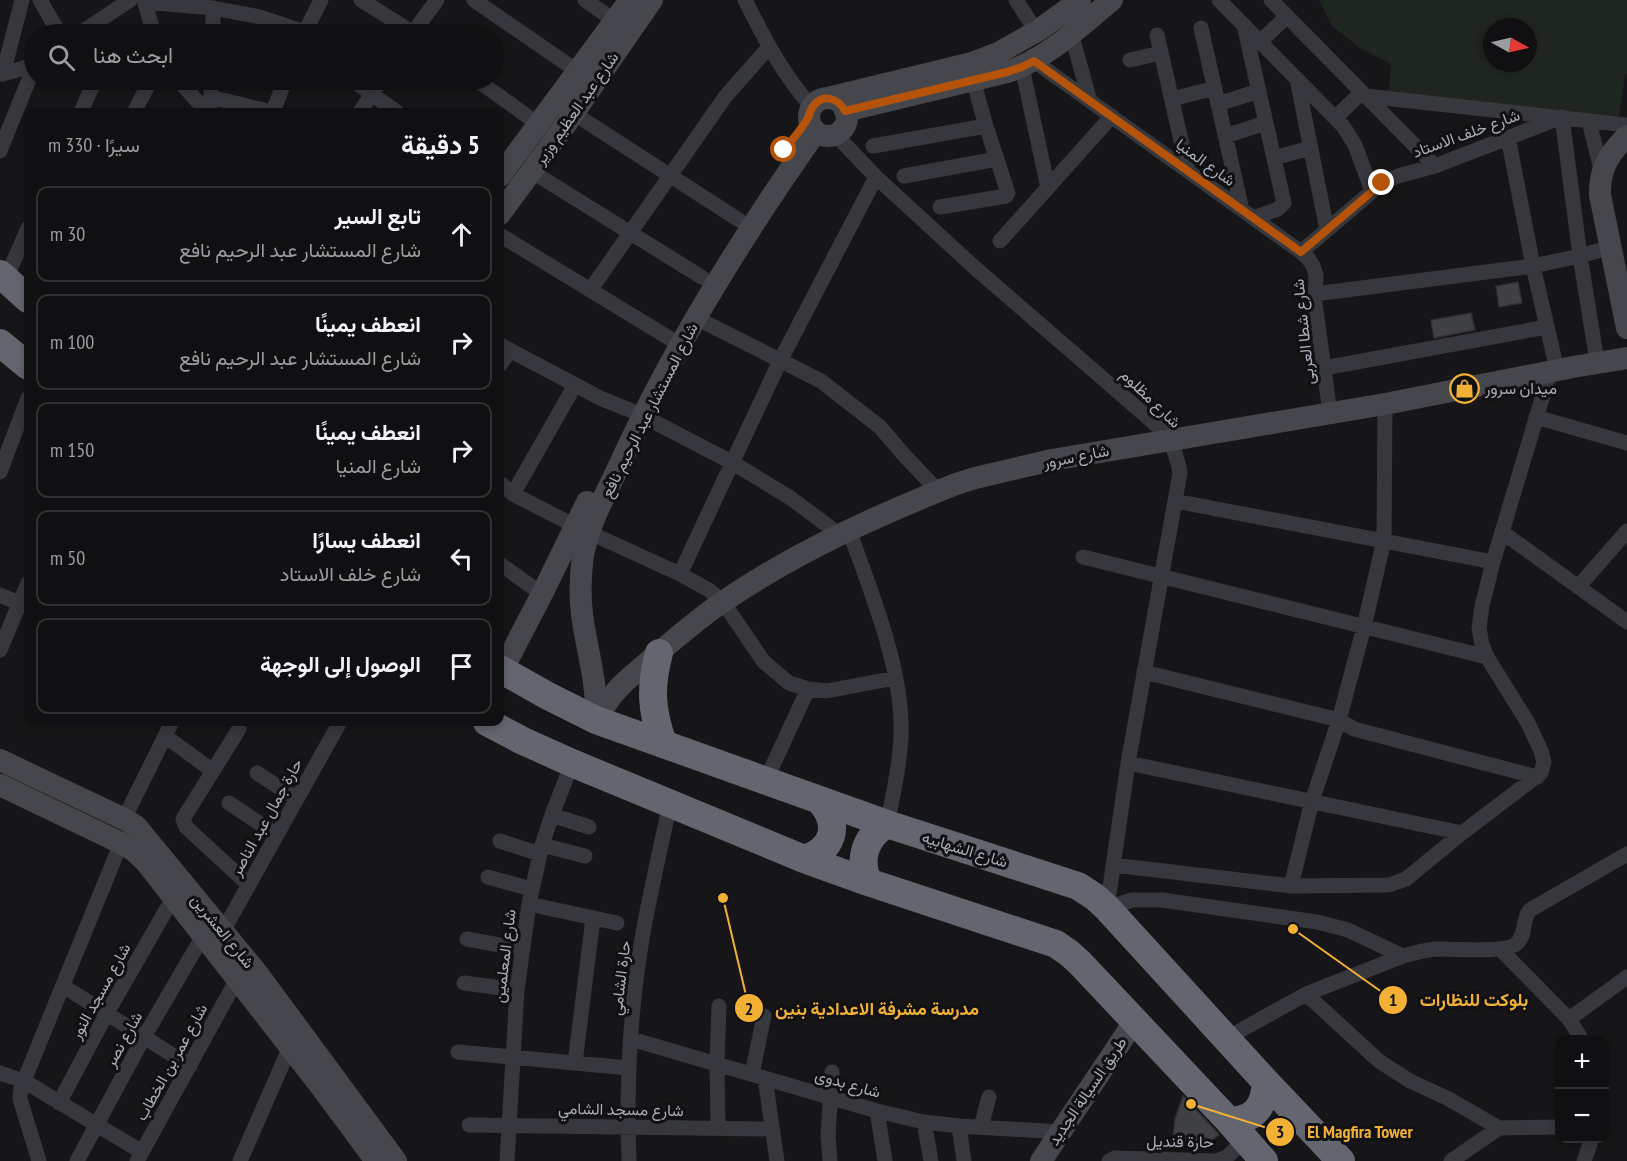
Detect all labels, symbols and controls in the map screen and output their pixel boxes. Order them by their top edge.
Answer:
north arrow [1483,18,1537,72]
search box [24,24,504,90]
icon: search [45,41,78,74]
text: ابحث هنا [93,41,173,69]
street label: شارع عبد العظيم وزير [529,48,624,170]
street label: شارع خلف الاستاد [1409,104,1523,164]
text: 5 دقيقة [401,128,480,161]
text: سيرًا · 330 m [48,132,140,158]
street label: شارع المنيا [1171,134,1240,192]
route start [770,136,796,162]
route end [1368,169,1394,195]
text: تابع السير [334,202,421,230]
icon: ahead [445,218,478,251]
text: 30 m [50,221,85,247]
text: شارع المستشار عبد الرحيم نافع [179,237,421,263]
street label: شارع شطا العربى [1287,278,1320,386]
text: انعطف يمينًا [315,310,421,338]
street label: شارع المستشار عبد الرحيم نافع [596,319,704,502]
icon: right [445,326,478,359]
text: 100 m [50,329,94,355]
text: شارع المستشار عبد الرحيم نافع [179,345,421,371]
street label: شارع مظلوم [1115,364,1186,433]
shop icon: ميدان سرور [1448,372,1480,404]
place label: ميدان سرور [1484,378,1557,399]
text: انعطف يمينًا [315,418,421,446]
icon: right [445,434,478,467]
text: 150 m [50,437,94,463]
street label: شارع سرور [1040,440,1111,474]
text: شارع المنيا [335,453,421,479]
text: انعطف يسارًا [312,526,421,554]
icon: left [445,542,478,575]
text: 50 m [50,545,85,571]
text: شارع خلف الاستاد [280,561,421,587]
text: الوصول إلى الوجهة [260,650,421,678]
icon: arrive [445,650,478,683]
street label: حارة جمال عبد الناصر [225,755,307,880]
street label: شارع الشهابيه [919,827,1010,873]
street label: شارع العشرين [185,890,259,973]
street label: شارع المعلمين [488,908,522,1004]
street label: شارع مسجد النور [65,939,136,1044]
street label: حارة الشامي [605,939,639,1017]
callout: بلوكت للنظارات [1378,982,1540,1018]
text: 1 [1389,988,1397,1011]
text: بلوكت للنظارات [1420,988,1528,1011]
callout: مدرسة مشرفة الاعدادية بنين [734,990,991,1026]
text: 2 [745,997,753,1020]
text: مدرسة مشرفة الاعدادية بنين [775,997,979,1020]
street label: شارع عمر بن الخطاب [131,1000,213,1125]
street label: شارع نصر [99,1008,148,1072]
street label: طريق السيالة الجديد [1043,1033,1132,1150]
map controls [1555,1035,1609,1143]
button: + [1555,1035,1609,1089]
street label: شارع بدوى [812,1064,883,1104]
button: − [1555,1089,1609,1143]
street label: شارع مسجد الشامي [558,1098,684,1124]
callout: El Magfira Tower [1265,1114,1425,1150]
text: 3 [1276,1120,1284,1143]
text: El Magfira Tower [1307,1120,1413,1143]
street label: حارة قنديل [1146,1130,1214,1153]

